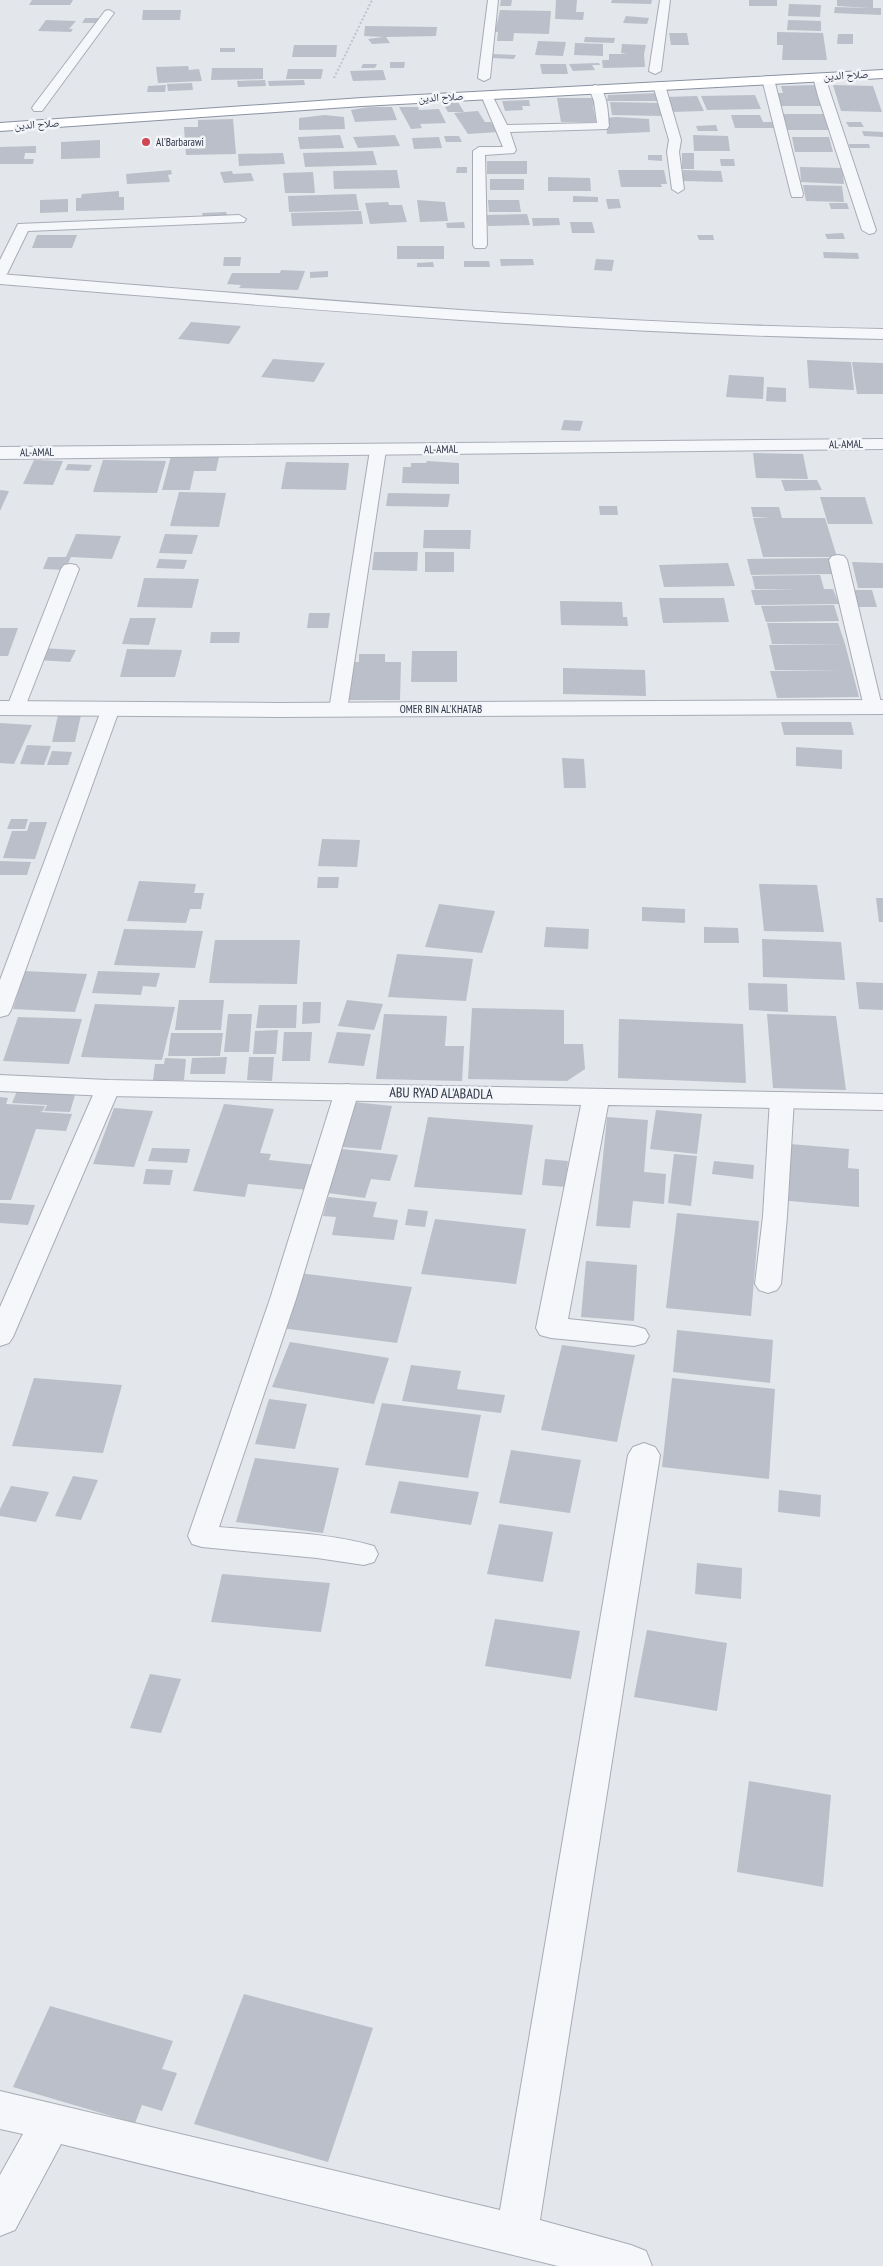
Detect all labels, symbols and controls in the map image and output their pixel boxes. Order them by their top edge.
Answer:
street label: صلاح الدين [823,67,869,83]
street label: صلاح الدين [418,89,464,105]
street label: صلاح الدين [14,115,60,133]
place label: Al'Barbarawi [156,135,204,149]
marker: Al'Barbarawi [140,136,152,148]
street label: AL-AMAL [829,437,864,451]
street label: AL-AMAL [424,442,459,456]
street label: AL-AMAL [20,445,55,459]
street label: OMER BIN AL'KHATAB [400,702,482,716]
street label: ABU RYAD AL'ABADLA [389,1083,493,1103]

